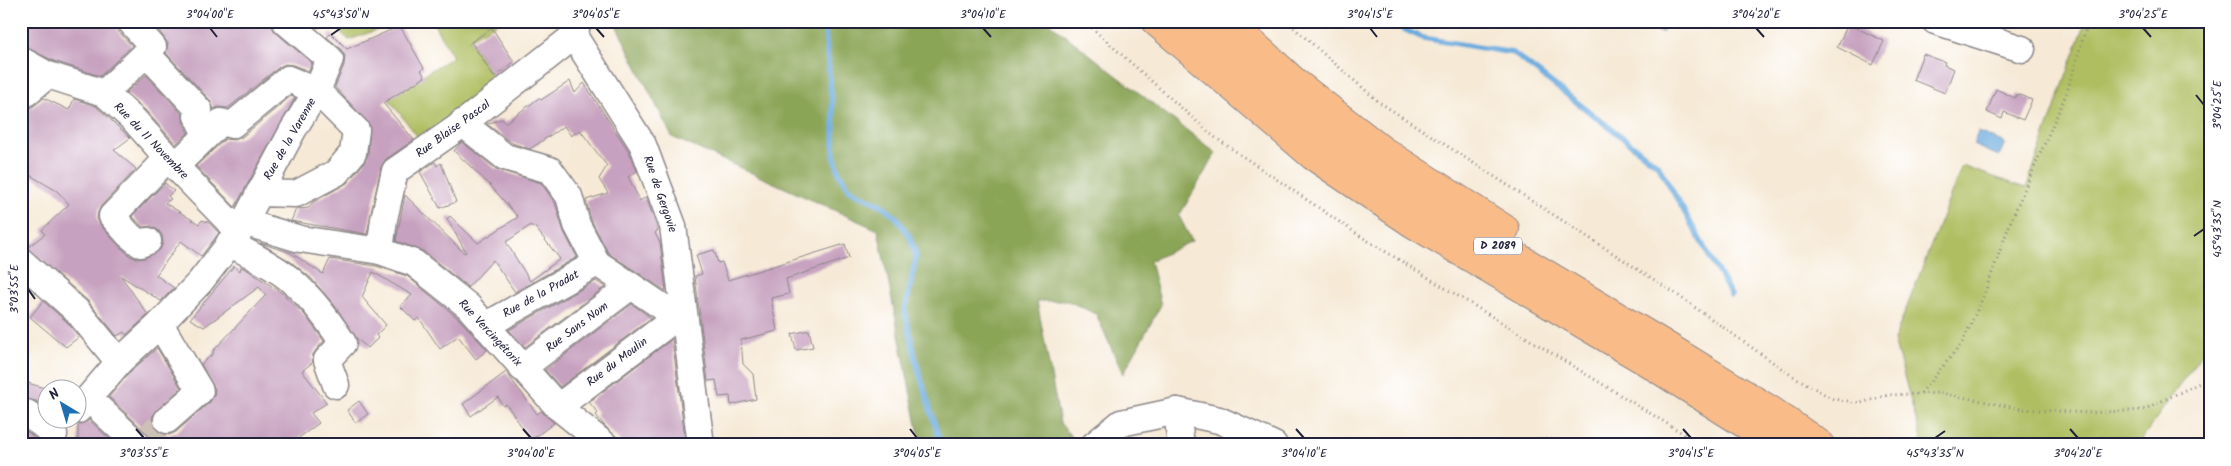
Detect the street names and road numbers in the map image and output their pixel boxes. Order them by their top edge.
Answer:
street label: Rue de la Varenne [259,94,322,184]
street label: Rue Blaise Pascal [412,95,494,163]
street label: Rue du 11 Novembre [109,98,193,184]
street label: Rue de Gergovie [638,153,682,236]
road number: D 2089 [1474,238,1522,255]
street label: Rue de la Pradat [499,265,583,323]
street label: Rue Vercingétorix [454,295,527,372]
street label: Rue Sans Nom [542,297,613,357]
street label: Rue du Moulin [582,333,652,391]

